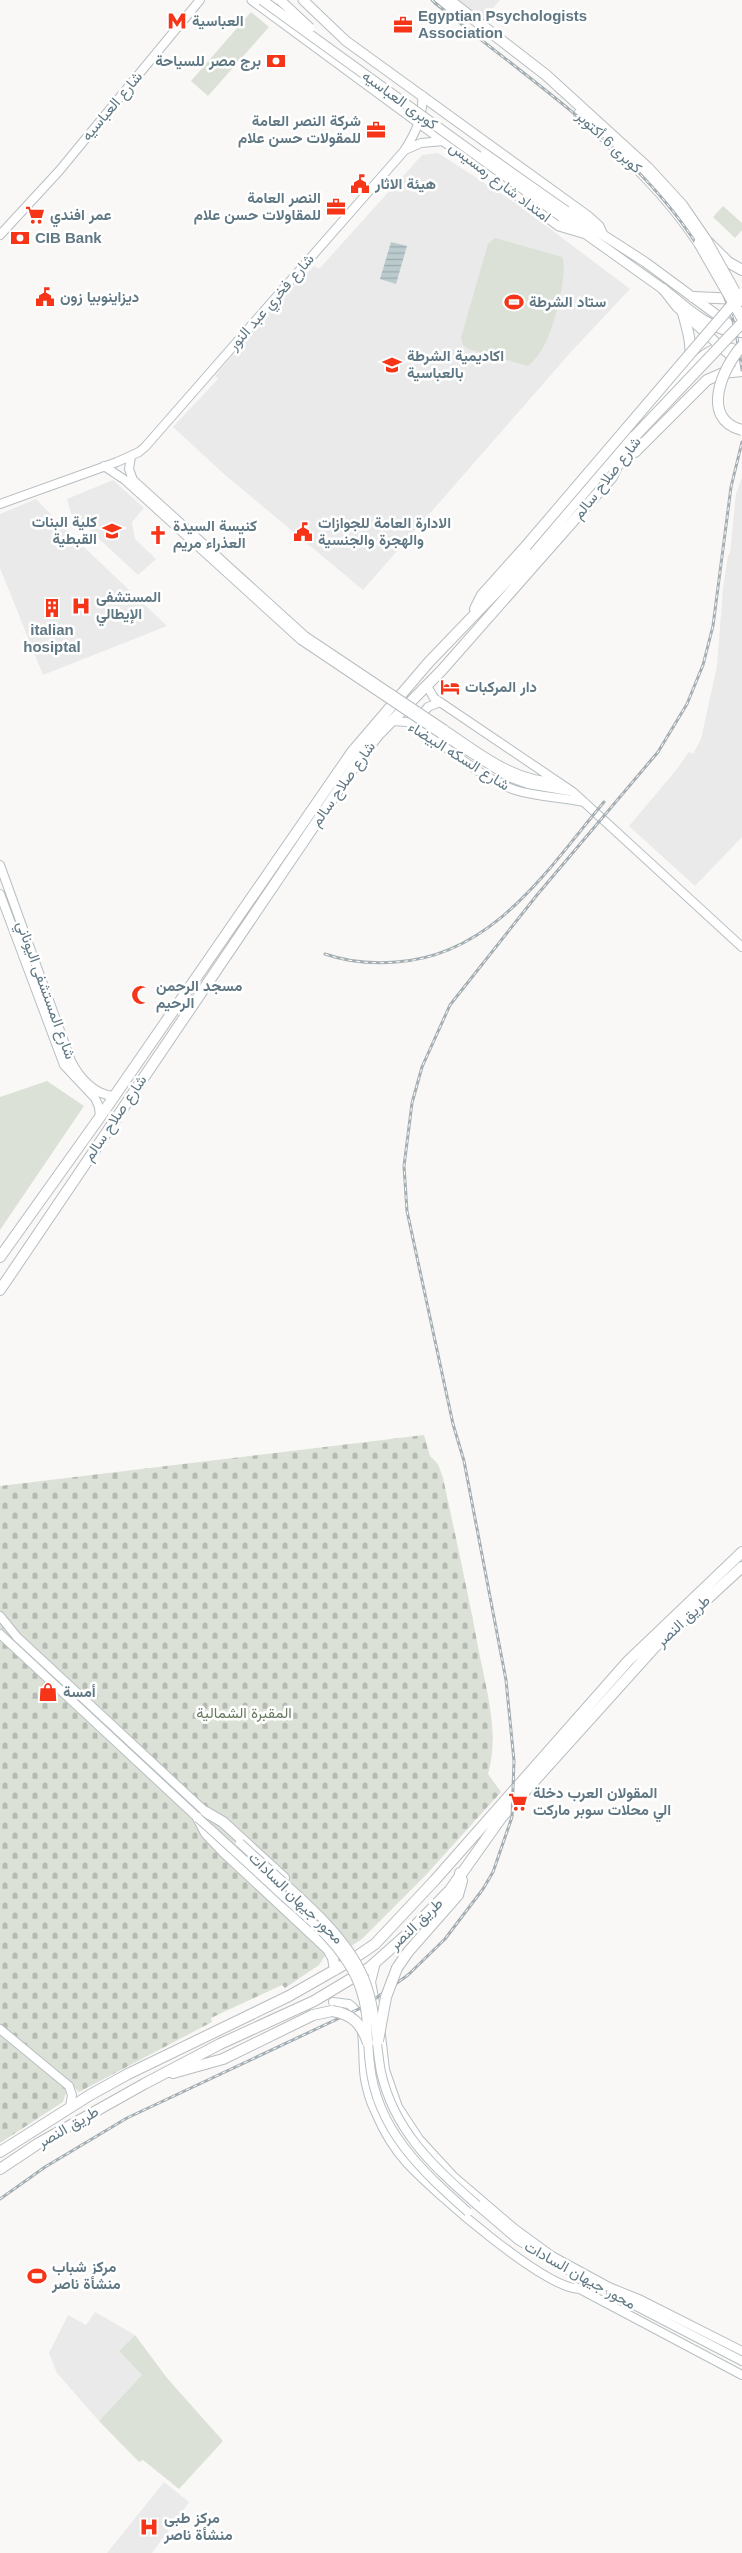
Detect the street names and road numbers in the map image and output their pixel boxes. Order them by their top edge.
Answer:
street label: كوبرى العباسيه [358,67,442,134]
street label: شارع العباسيه [78,68,148,146]
street label: كوبرى 6 أكتوبر [571,106,646,178]
street label: امتداد شارع رمسيس [444,138,554,228]
street label: شارع فخري عبد النور [224,250,321,357]
street label: شارع صلاح سالم [569,433,646,524]
street label: شارع السكه البيضاء [404,718,513,796]
street label: شارع صلاح سالم [307,738,381,831]
street label: شارع المستشفى اليوناني [9,918,79,1063]
street label: شارع صلاح سالم [80,1072,152,1165]
street label: طريق النصر [651,1591,715,1652]
street label: محور جيهان السادات [245,1848,347,1948]
street label: طريق النصر [385,1894,447,1955]
street label: طريق النصر [33,2102,102,2153]
street label: محور جيهان السادات [521,2237,639,2313]

